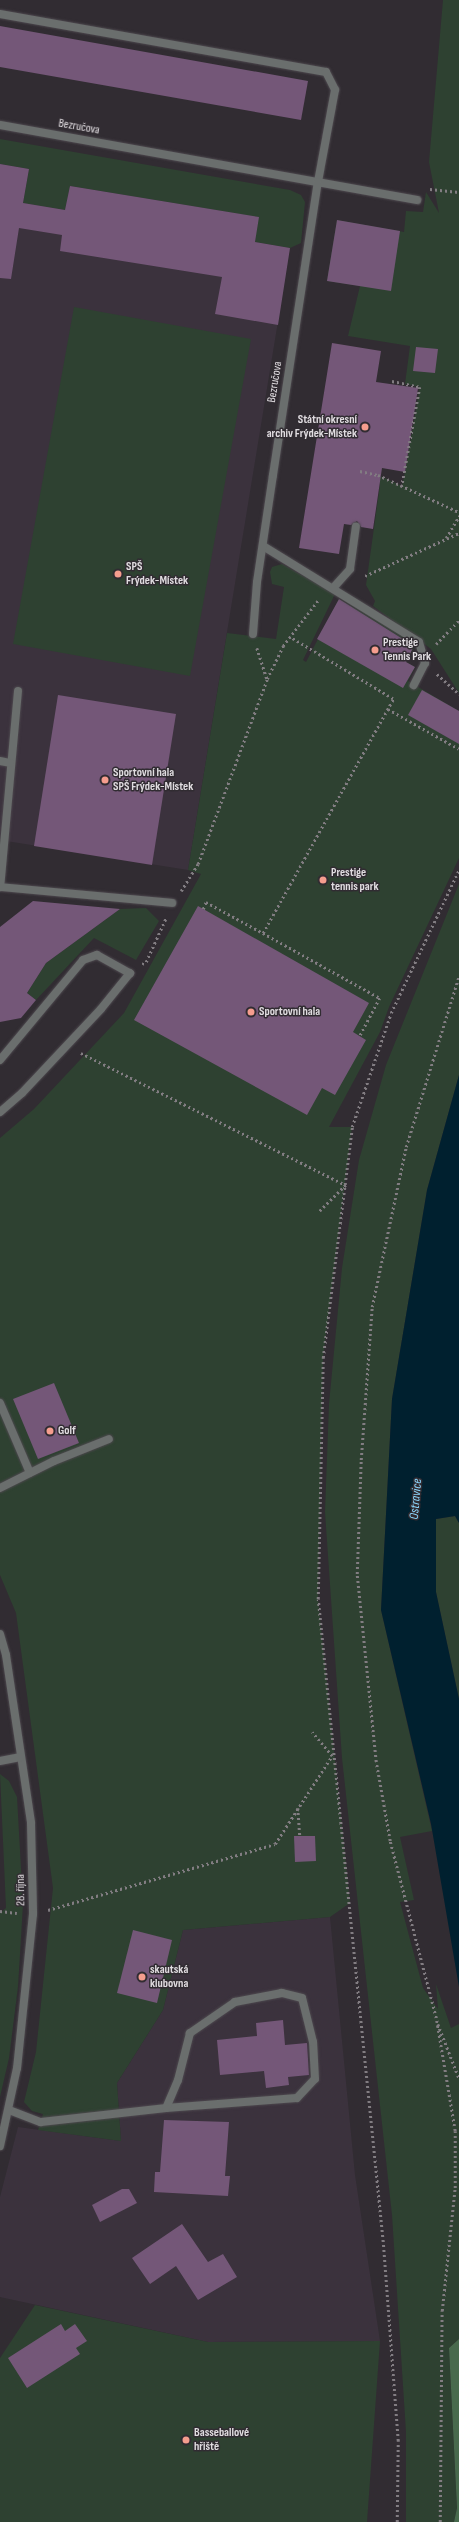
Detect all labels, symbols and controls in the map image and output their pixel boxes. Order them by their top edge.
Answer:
street label: Bezručova [57,116,101,138]
street label: Bezručova [265,360,285,404]
place label: Státní okresní archiv Frýdek-Místek [267,413,357,441]
marker: Státní okresní archiv Frýdek-Místek [360,422,370,432]
place label: SPŠ Frýdek-Místek [126,560,188,588]
marker: SPŠ Frýdek-Místek [113,569,123,579]
place label: Prestige Tennis Park [383,636,431,664]
marker: Prestige Tennis Park [370,645,380,655]
place label: Sportovní hala SPŠ Frýdek-Místek [113,766,193,794]
marker: Sportovní hala SPŠ Frýdek-Místek [100,775,110,785]
place label: Prestige tennis park [331,866,378,894]
marker: Prestige tennis park [318,875,328,885]
place label: Sportovní hala [259,1005,320,1019]
marker: Sportovní hala [246,1007,256,1017]
place label: Golf [58,1424,76,1438]
marker: Golf [45,1426,55,1436]
water label: Ostravice [406,1478,426,1520]
street label: 28. října [14,1874,28,1906]
place label: skautská klubovna [150,1963,188,1991]
marker: skautská klubovna [137,1972,147,1982]
place label: Basseballové hřiště [194,2426,249,2454]
marker: Basseballové hřiště [181,2435,191,2445]

